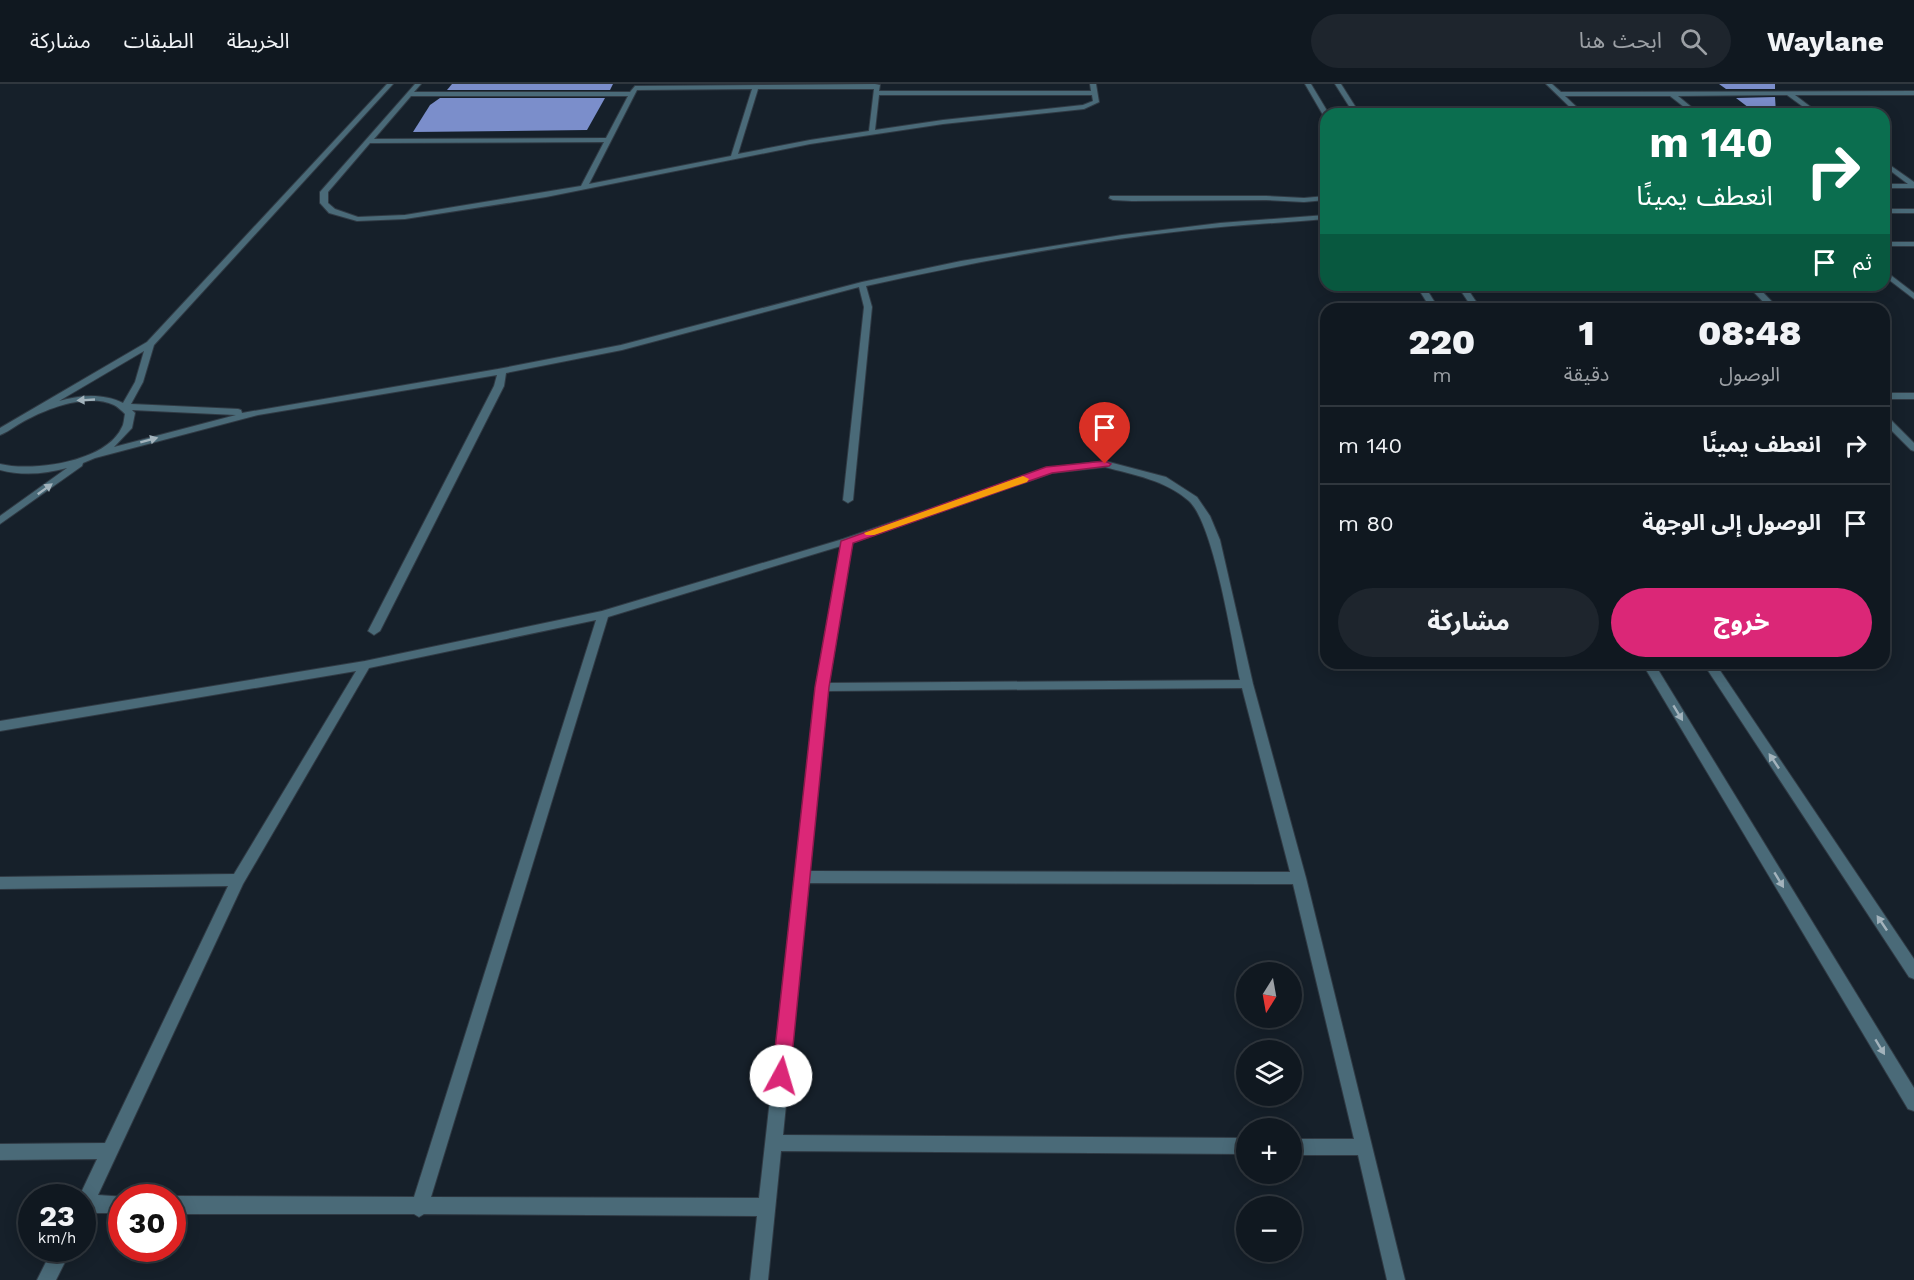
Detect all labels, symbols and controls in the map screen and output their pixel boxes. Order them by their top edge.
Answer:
search box [1311,14,1731,68]
icon: search [1677,25,1710,58]
text: Waylane [1767,25,1884,58]
text: مشاركة [30,28,91,53]
text: الطبقات [124,28,194,53]
text: الخريطة [227,28,290,53]
text: ابحث هنا [1579,28,1662,53]
text: 140 m [1649,118,1773,167]
icon: right [1794,132,1872,210]
text: انعطف يمينًا [1636,180,1773,212]
icon: arrive [1808,246,1841,279]
text: ثم [1853,250,1872,275]
text: 1 [1579,312,1595,354]
text: 08:48 [1698,312,1801,354]
text: 220 [1409,321,1475,363]
text: دقيقة [1564,362,1609,386]
text: الوصول [1719,362,1780,386]
text: m [1432,363,1451,387]
one-way arrow [77,395,96,404]
pin [1079,402,1130,464]
icon: arrive [1088,411,1121,444]
icon: right [1839,429,1872,462]
text: انعطف يمينًا [1702,432,1821,457]
text: 140 m [1338,433,1402,458]
one-way arrow [139,435,158,445]
one-way arrow [37,483,53,495]
icon: arrive [1839,507,1872,540]
text: الوصول إلى الوجهة [1642,510,1821,535]
text: 80 m [1338,511,1394,536]
button: مشاركة [1338,588,1599,657]
button: خروج [1611,588,1872,657]
one-way arrow [1673,705,1684,721]
one-way arrow [1769,753,1780,769]
one-way arrow [1774,872,1785,888]
one-way arrow [1876,915,1887,932]
north arrow [1236,962,1302,1028]
map controls [1236,962,1302,1262]
one-way arrow [1875,1039,1885,1056]
button: layers [1236,1040,1302,1106]
position arrow [749,1044,813,1108]
button: + [1236,1118,1302,1184]
speed limit sign: 30 [108,1184,186,1262]
button: − [1236,1196,1302,1262]
text: 23 [39,1198,75,1233]
text: km/h [38,1229,76,1247]

